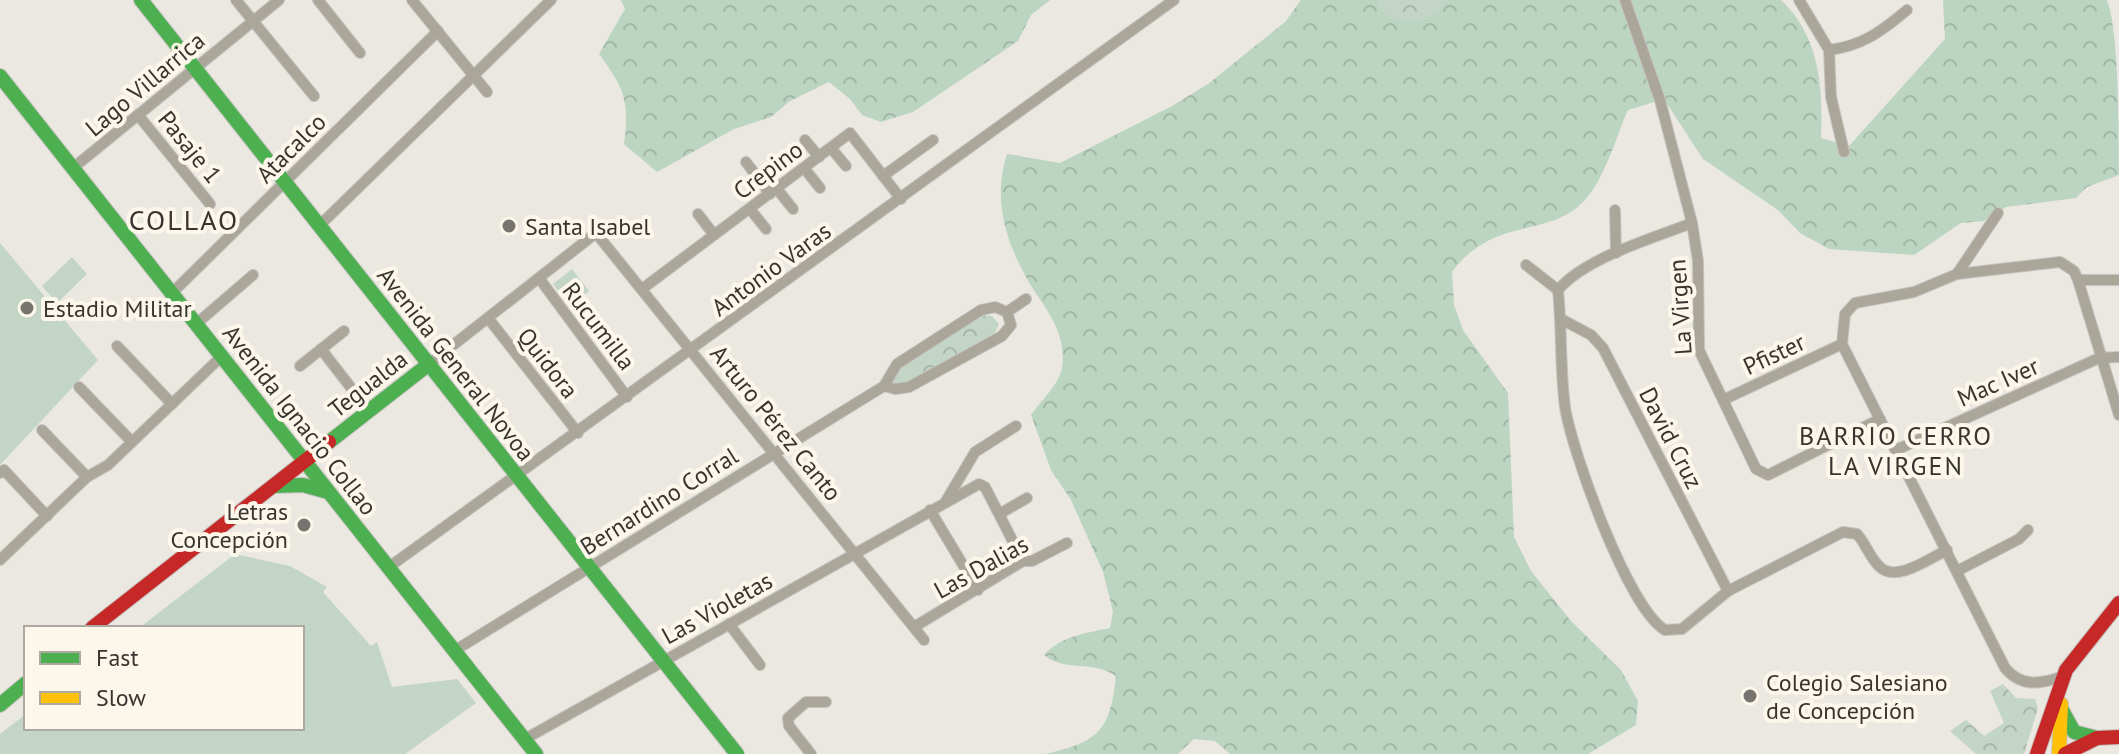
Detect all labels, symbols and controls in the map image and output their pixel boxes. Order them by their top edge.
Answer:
street label: Lago Villarrica [79,25,211,143]
street label: Pasaje 1 [151,104,229,190]
street label: Atacalco [249,106,333,190]
street label: Crepino [727,134,809,206]
district label: COLLAO [129,201,239,238]
place label: Santa Isabel [525,211,650,242]
street label: Antonio Varas [705,215,837,323]
marker: Santa Isabel [500,217,518,235]
street label: La Virgen [1661,258,1699,356]
street label: Avenida General Novoa [371,261,541,467]
street label: Rucumilla [556,276,642,376]
place label: Estadio Militar [43,293,192,324]
marker: Estadio Militar [18,299,36,317]
street label: Avenida Ignacio Collao [216,318,384,522]
street label: Quidora [511,321,585,405]
street label: Pfister [1738,326,1810,382]
street label: Arturo Pérez Canto [704,339,848,507]
street label: Tegualda [322,344,414,424]
street label: Mac Iver [1952,350,2044,414]
street label: David Cruz [1632,382,1710,494]
district label: BARRIO CERRO LA VIRGEN [1799,419,1993,482]
street label: Bernardino Corral [574,440,744,562]
place label: Letras Concepción [170,496,288,555]
marker: Letras Concepción [295,516,313,534]
street label: Las Dalias [928,528,1034,606]
street label: Las Violetas [656,565,778,651]
legend [24,626,304,730]
text: Fast [96,642,139,673]
place label: Colegio Salesiano de Concepción [1766,667,1948,726]
text: Slow [96,682,146,713]
marker: Colegio Salesiano de Concepción [1741,687,1759,705]

